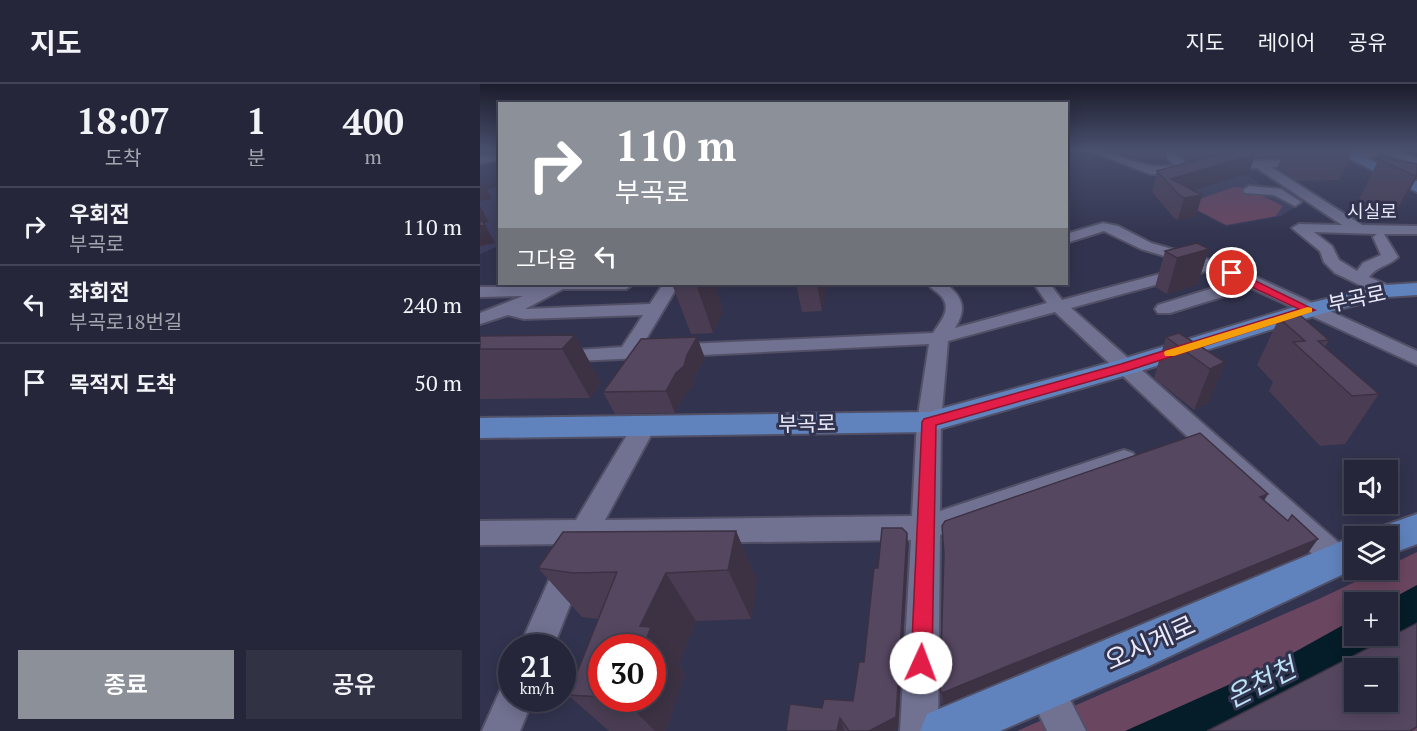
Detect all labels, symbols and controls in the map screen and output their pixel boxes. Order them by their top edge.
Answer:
text: 지도 [30,24,82,61]
text: 지도 [1186,28,1224,56]
text: 레이어 [1257,28,1315,56]
text: 공유 [1348,28,1387,56]
text: 18:07 [76,97,170,144]
text: 1 [246,97,267,144]
text: 400 [343,98,404,145]
text: 110 m [615,117,736,173]
icon: right [516,126,594,204]
text: m [365,143,382,170]
text: 도착 [105,144,141,171]
text: 분 [247,144,266,171]
text: 부곡로 [615,174,690,210]
text: 우회전 [69,199,130,228]
street label: 시실로 [1347,199,1397,223]
icon: right [18,210,51,243]
text: 110 m [402,212,462,241]
text: 부곡로 [69,230,124,257]
icon: left [589,240,622,273]
text: 그다음 [516,244,577,273]
pin [1206,247,1257,298]
icon: arrive [1215,256,1248,289]
text: 좌회전 [69,277,130,306]
street label: 부곡로 [1326,278,1388,318]
icon: left [18,288,51,321]
text: 240 m [402,290,462,319]
text: 부곡로18번길 [69,308,182,335]
icon: arrive [18,366,51,399]
text: 50 m [414,368,462,397]
text: 목적지 도착 [69,369,176,398]
street label: 부곡로 [778,408,836,438]
map controls [1344,460,1398,712]
button: sound [1344,460,1398,514]
button: layers [1344,526,1398,580]
button: + [1344,592,1398,646]
street label: 오시게로 [1099,607,1200,677]
position arrow [889,631,953,695]
speed limit sign: 30 [588,634,666,712]
text: 21 [520,646,554,686]
water label: 온천천 [1219,648,1305,715]
button: 종료 [18,650,234,719]
button: 공유 [246,650,462,719]
button: − [1344,658,1398,712]
text: km/h [520,678,554,698]

